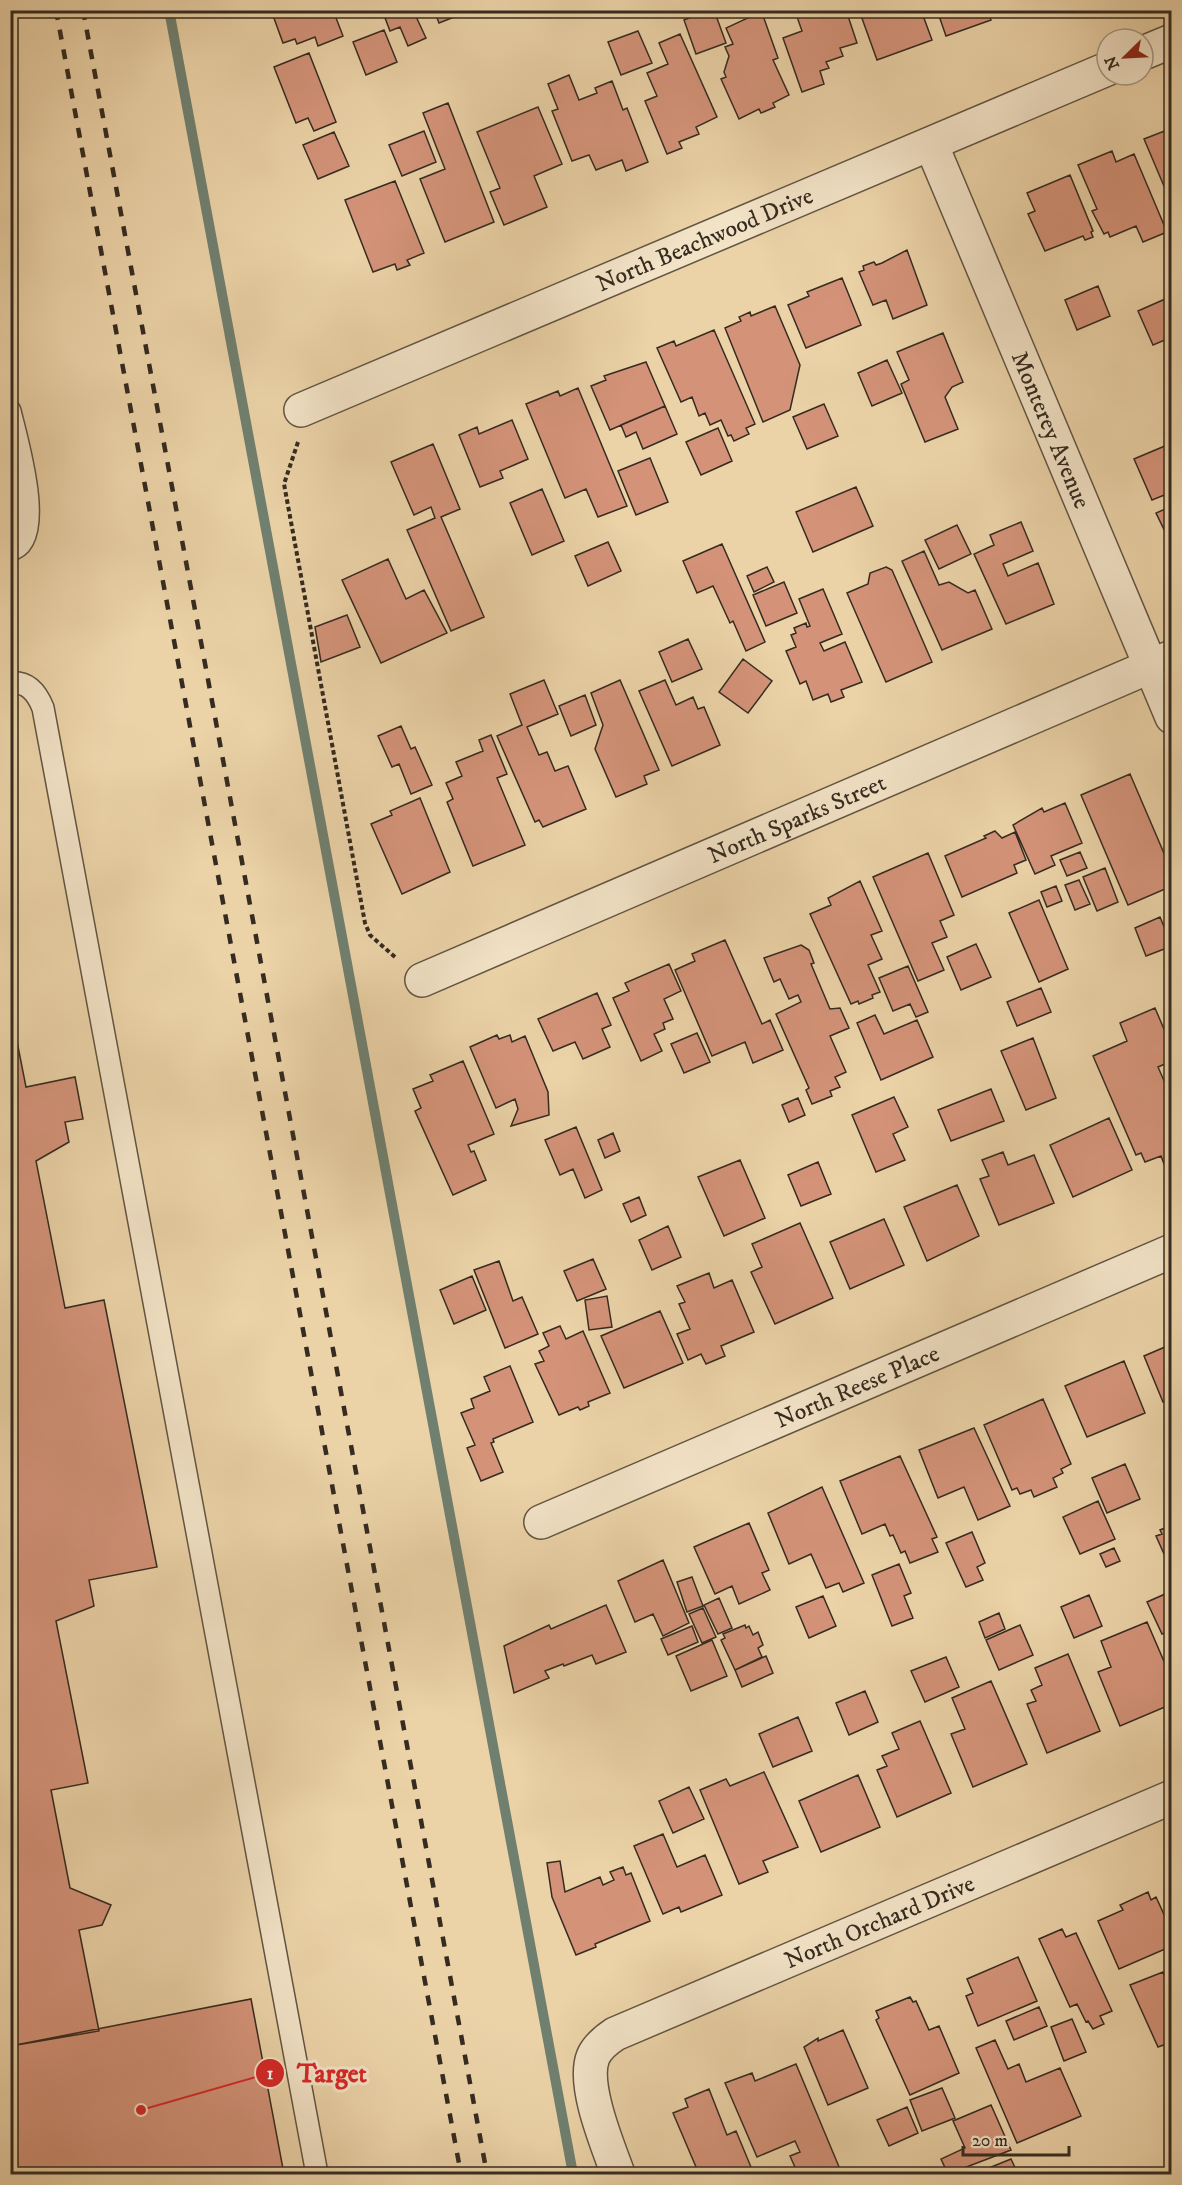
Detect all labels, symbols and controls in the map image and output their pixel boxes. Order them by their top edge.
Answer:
north arrow [1095,27,1155,87]
text: N [1100,53,1124,73]
street label: North Beachwood Drive [592,181,818,299]
street label: Monterey Avenue [1004,347,1097,513]
street label: North Sparks Street [704,768,891,871]
street label: North Reese Place [771,1339,944,1436]
street label: North Orchard Drive [780,1869,979,1976]
callout: Target [255,2051,379,2095]
text: Target [296,2058,368,2091]
text: 1 [267,2063,274,2085]
scale bar [963,2119,1070,2157]
text: 20 m [972,2130,1008,2152]

